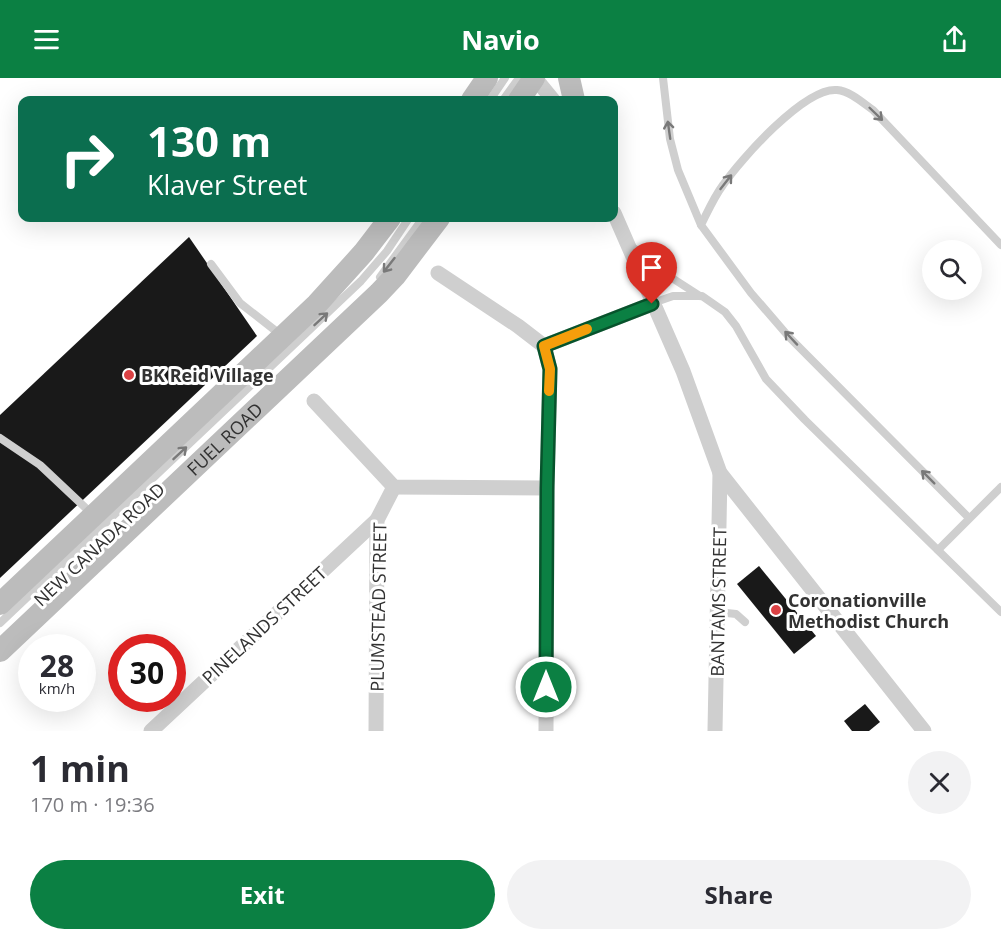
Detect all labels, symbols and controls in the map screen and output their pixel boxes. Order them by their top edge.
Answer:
text: Navio [461,21,540,58]
icon: menu [30,23,63,56]
icon: share [938,23,971,56]
one-way arrow [869,107,884,121]
text: 130 m [147,112,271,169]
icon: right [48,120,126,198]
one-way arrow [664,121,675,140]
text: Klaver Street [147,166,307,203]
one-way arrow [720,174,732,190]
map controls [922,240,982,300]
button: search [922,240,982,300]
pin [626,242,677,304]
icon: arrive [635,251,668,284]
one-way arrow [383,257,396,273]
one-way arrow [314,311,329,326]
one-way arrow [784,331,798,346]
place label: BK Reid Village [141,363,274,387]
marker: BK Reid Village [122,368,136,382]
street label: FUEL ROAD [181,397,268,481]
one-way arrow [172,445,187,460]
one-way arrow [920,469,935,484]
street label: NEW CANADA ROAD [28,477,170,611]
street label: PLUMSTEAD STREET [365,522,391,692]
street label: BANTAMS STREET [705,527,731,677]
street label: PINELANDS STREET [197,561,332,689]
place label: Coronationville Methodist Church [788,588,949,633]
marker: Coronationville Methodist Church [769,603,783,617]
speed limit sign: 30 [108,634,186,712]
text: 28 [40,645,74,686]
position arrow [514,655,578,719]
text: km/h [39,678,75,698]
text: 1 min [30,744,130,793]
button: close [908,751,971,814]
text: 170 m · 19:36 [30,791,155,818]
button: Exit [30,860,495,929]
button: Share [507,860,971,929]

